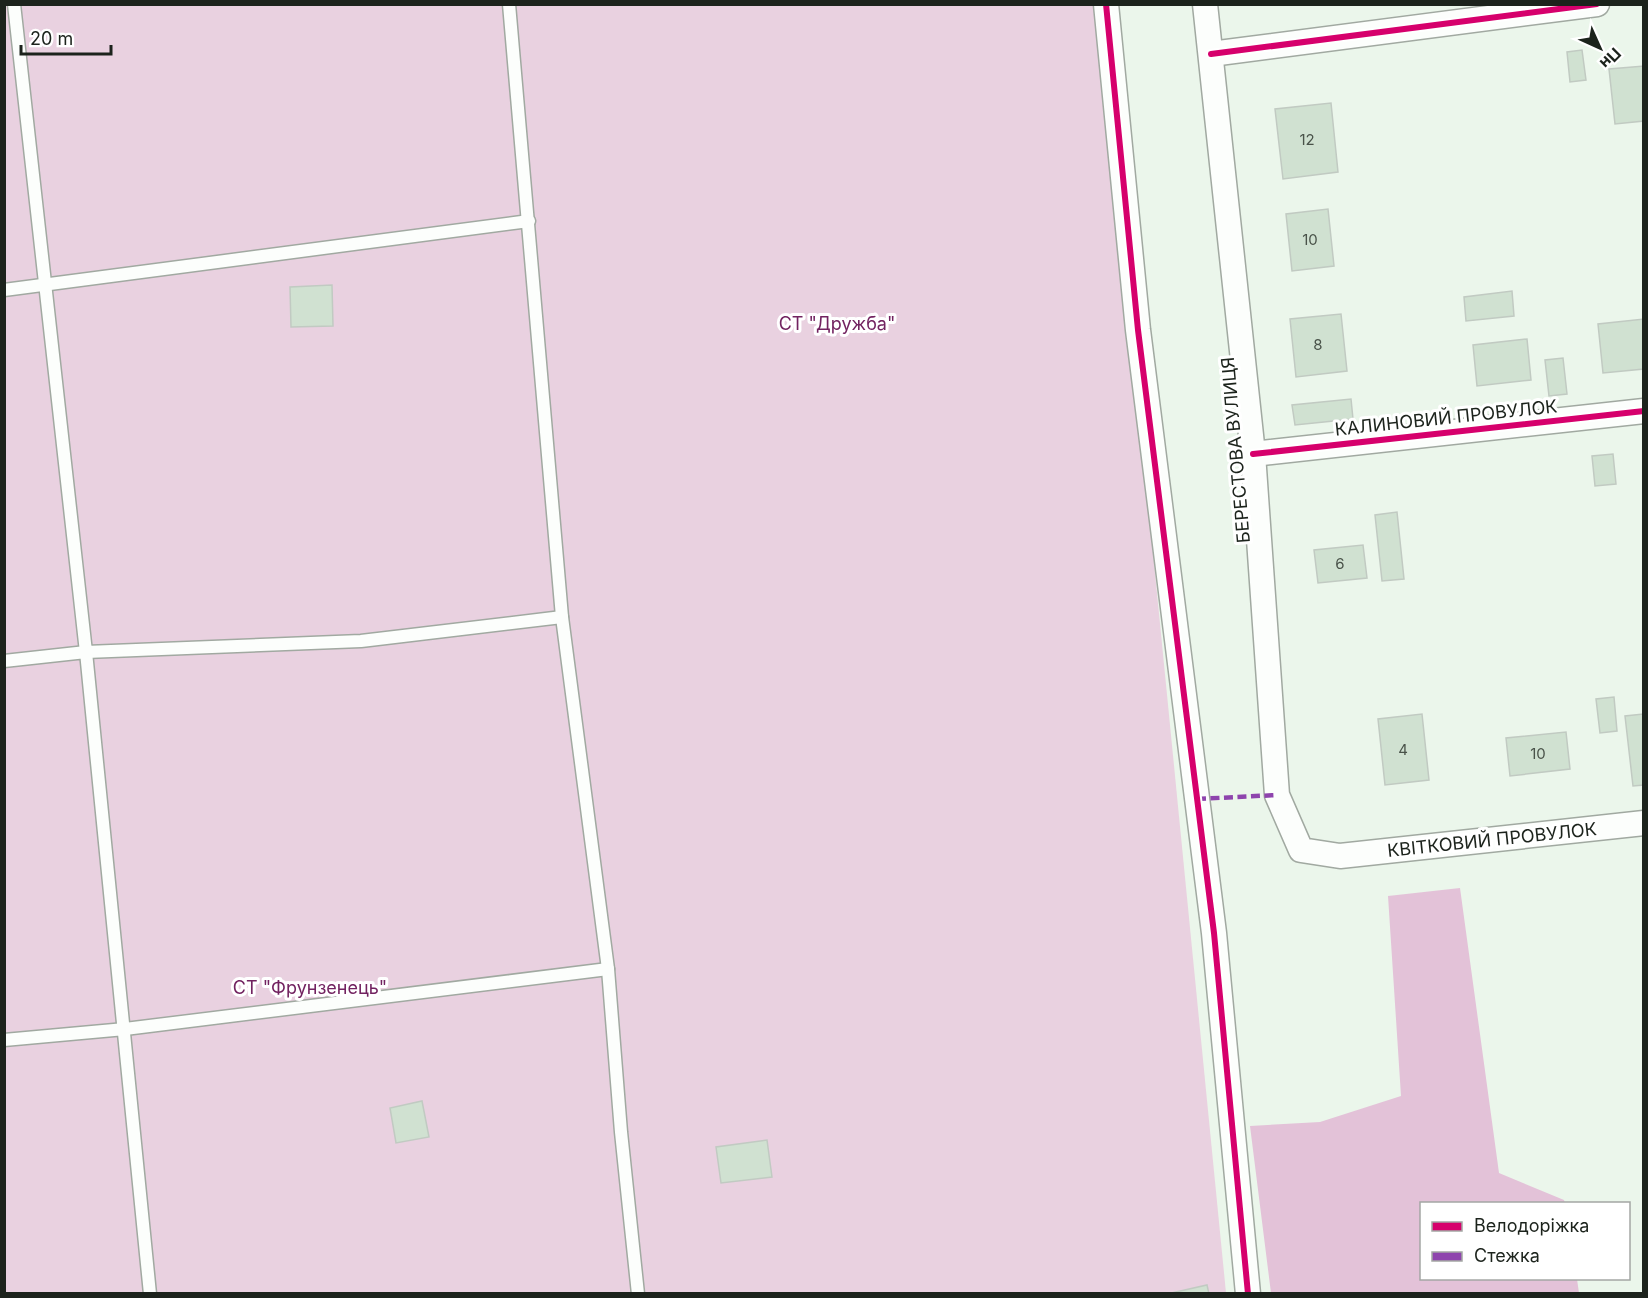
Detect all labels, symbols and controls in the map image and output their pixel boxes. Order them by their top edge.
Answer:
scale bar [21,18,111,56]
north arrow [1570,18,1630,78]
text: 20 m [30,28,73,49]
text: Пн [1596,44,1625,73]
house number: 12 [1299,130,1315,149]
house number: 10 [1302,230,1318,249]
park label: СТ "Дружба" [779,313,895,334]
house number: 8 [1313,335,1323,354]
street label: БЕРЕСТОВА ВУЛИЦЯ [1217,356,1254,544]
street label: КАЛИНОВИЙ ПРОВУЛОК [1334,394,1558,440]
house number: 6 [1335,554,1345,573]
house number: 4 [1398,740,1408,759]
house number: 10 [1530,744,1546,763]
street label: КВІТКОВИЙ ПРОВУЛОК [1386,817,1598,861]
park label: СТ "Фрунзенець" [233,977,387,998]
legend [1420,1202,1630,1280]
text: Велодоріжка [1474,1215,1589,1236]
text: Стежка [1474,1245,1540,1266]

